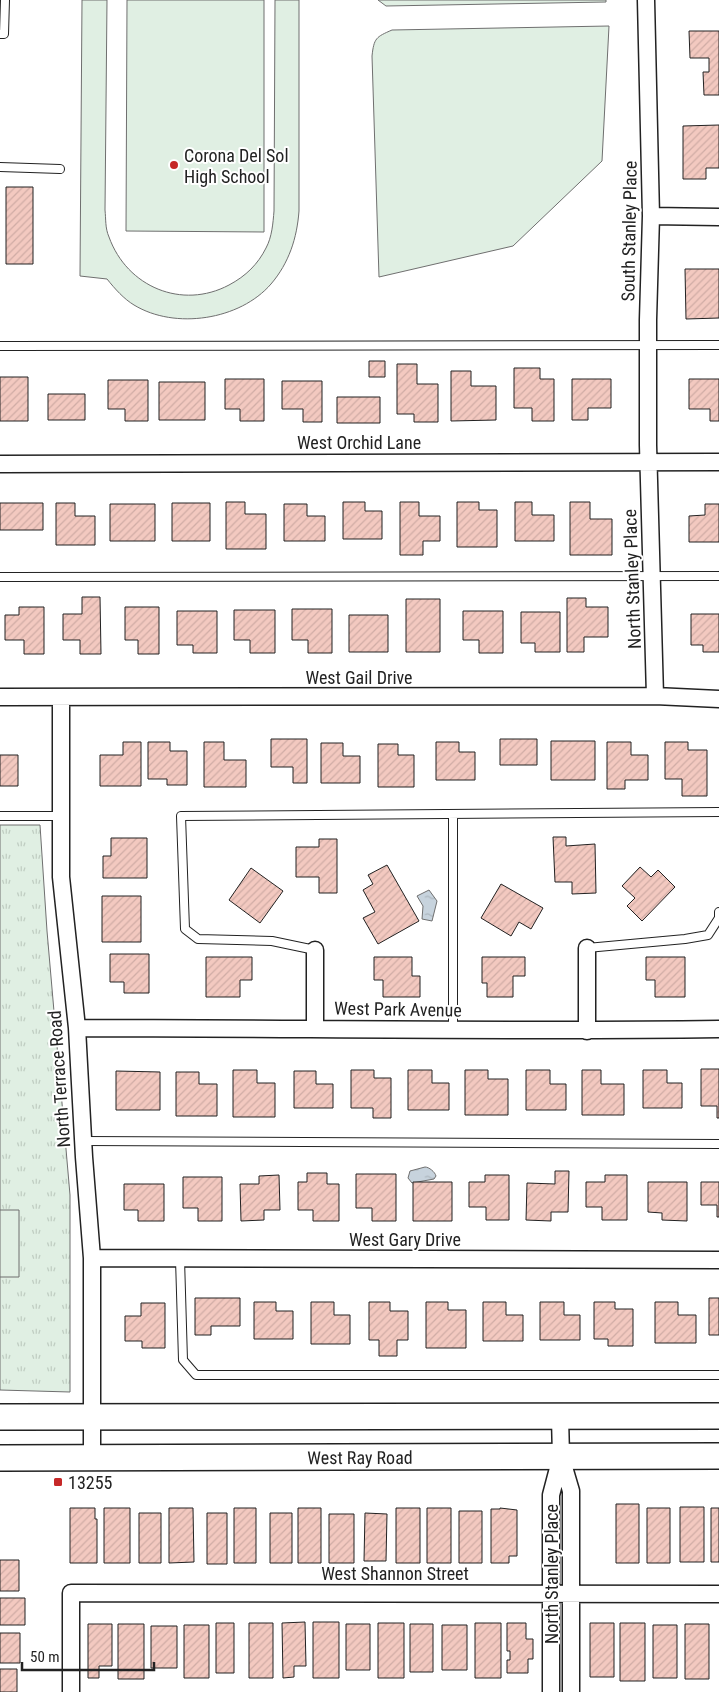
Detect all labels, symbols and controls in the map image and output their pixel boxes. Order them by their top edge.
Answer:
place label: Corona Del Sol High School [184,145,289,187]
marker: Corona Del Sol High School [168,159,180,171]
street label: South Stanley Place [617,160,641,302]
street label: West Orchid Lane [297,432,421,453]
street label: North Stanley Place [619,509,645,649]
street label: West Gail Drive [305,667,413,688]
street label: West Park Avenue [334,997,462,1021]
street label: North Terrace Road [44,1010,74,1148]
street label: West Gary Drive [349,1229,461,1250]
street label: West Ray Road [307,1446,413,1468]
place label: 13255 [68,1472,113,1493]
marker: 13255 [52,1476,64,1488]
street label: North Stanley Place [541,1504,562,1644]
street label: West Shannon Street [321,1563,469,1584]
scale bar [22,1640,155,1672]
text: 50 m [30,1648,60,1666]

